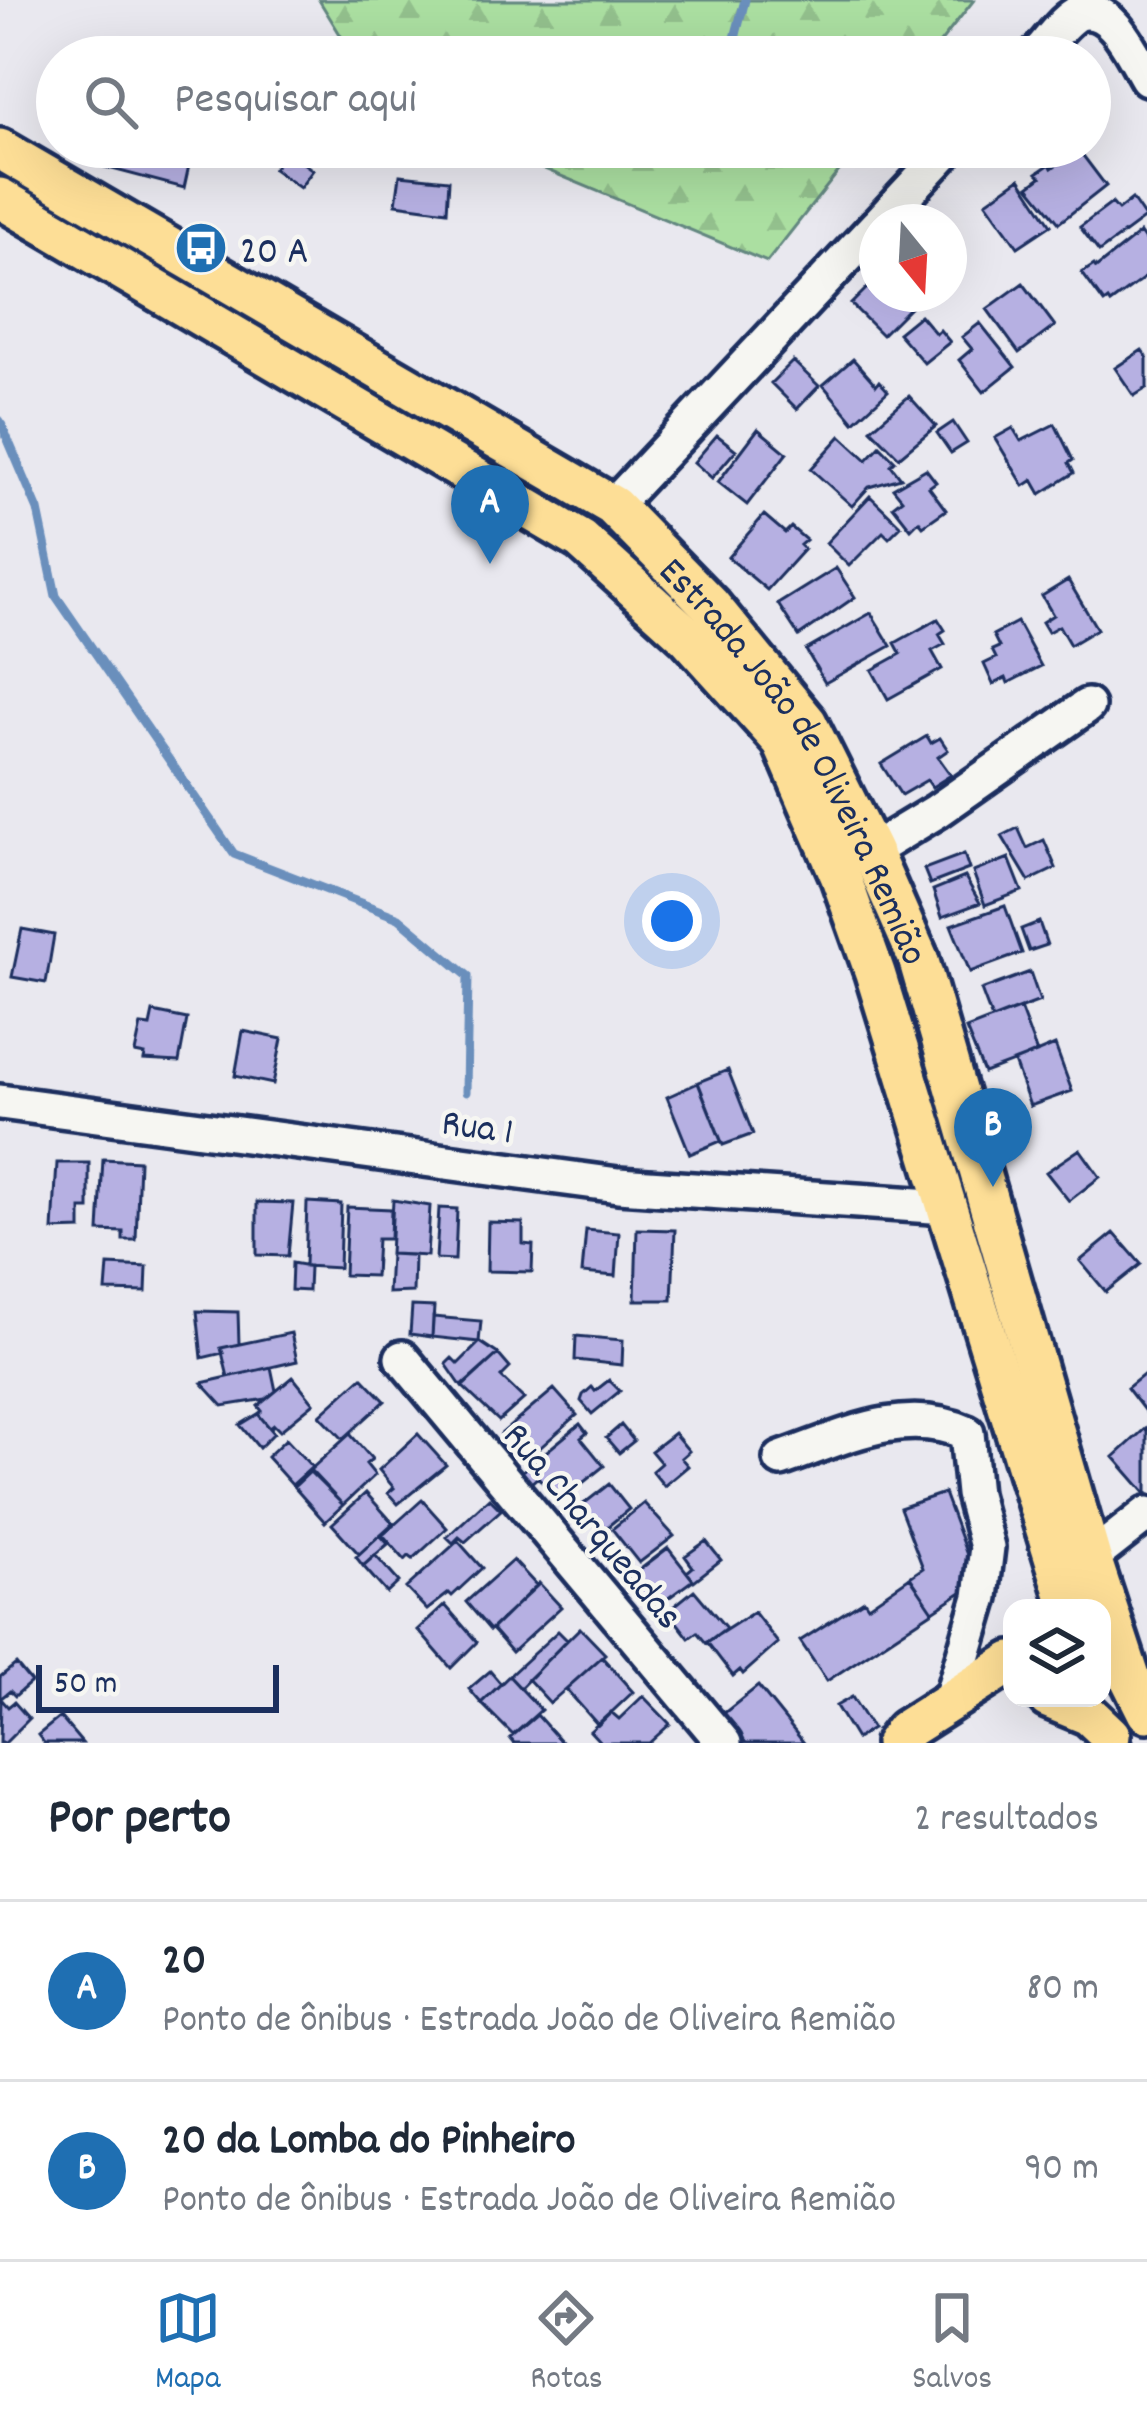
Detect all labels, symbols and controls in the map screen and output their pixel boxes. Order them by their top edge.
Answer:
search box [36,36,1111,168]
icon: search [78,69,144,135]
text: Pesquisar aqui [174,70,417,134]
north arrow [859,204,967,312]
bus stop icon: 20 A [173,220,229,276]
place label: 20 A [240,227,309,282]
pin: A [451,465,529,564]
street label: Estrada João de Oliveira Remião [644,547,939,975]
your location [642,891,702,951]
pin: B [954,1088,1032,1187]
street label: Rua 1 [438,1098,516,1163]
street label: Rua Charqueadas [487,1413,693,1644]
map controls [1003,1599,1111,1707]
button: layers [1003,1599,1111,1707]
scale bar [36,1659,279,1712]
text: 50 m [54,1662,118,1709]
text: Por perto [48,1785,231,1857]
text: 2 resultados [914,1794,1099,1849]
text: 20 [162,1931,206,1995]
text: A [76,1963,98,2018]
text: 80 m [1026,1963,1099,2018]
text: Ponto de ônibus · Estrada João de Oliveira Remião [162,1995,896,2050]
text: 20 da Lomba do Pinheiro [162,2111,576,2175]
text: B [78,2143,96,2198]
text: 90 m [1024,2143,1099,2198]
text: Ponto de ônibus · Estrada João de Oliveira Remião [162,2175,896,2230]
tab: Mapa [155,2285,221,2404]
tab: Rotas [530,2285,603,2404]
tab: Salvos [912,2285,992,2404]

